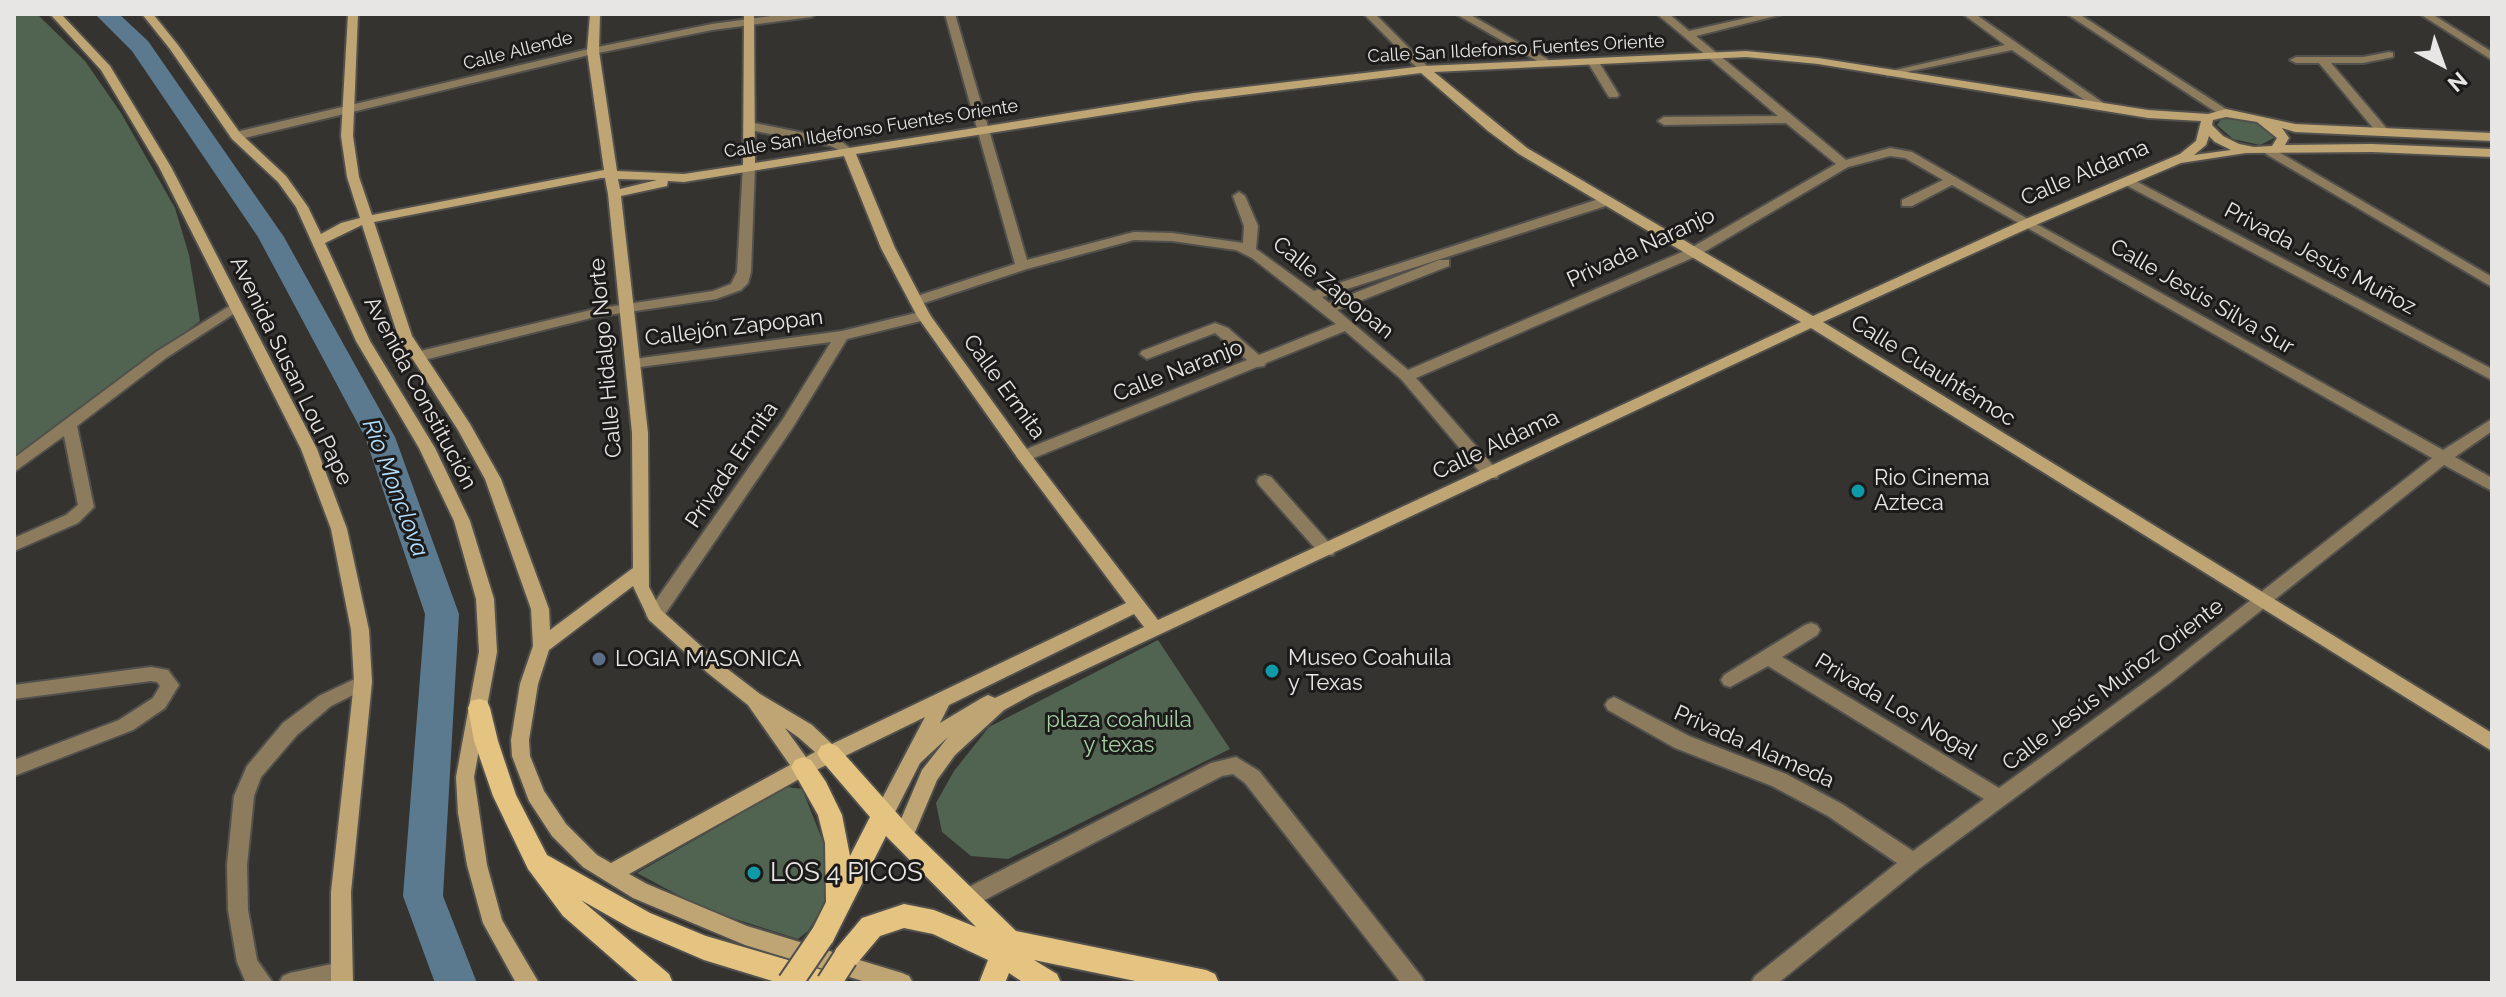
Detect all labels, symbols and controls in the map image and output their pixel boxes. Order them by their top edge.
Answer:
north arrow [2402,24,2482,104]
street label: Calle Allende [461,27,575,75]
street label: Calle San Ildefonso Fuentes Oriente [1367,30,1665,68]
text: N [2443,67,2473,97]
street label: Calle San Ildefonso Fuentes Oriente [722,95,1020,163]
street label: Calle Aldama [2017,134,2153,212]
street label: Privada Jesús Muñoz [2220,197,2420,321]
street label: Privada Naranjo [1563,202,1719,294]
street label: Calle Zapopan [1267,231,1399,345]
street label: Calle Jesús Silva Sur [2105,234,2299,360]
street label: Avenida Susan Lou Pape [224,252,358,490]
street label: Calle Hidalgo Norte [584,257,628,459]
street label: Avenida Constitución [358,292,482,494]
street label: Callejón Zapopan [643,304,825,352]
street label: Calle Cuauhtémoc [1846,310,2020,432]
street label: Calle Ermita [957,330,1051,444]
street label: Calle Naranjo [1109,334,1247,408]
street label: Privada Ermita [680,397,784,533]
street label: Calle Aldama [1429,404,1563,486]
water label: Río Monclova [356,415,434,561]
place label: Rio Cinema Azteca [1874,465,1990,516]
marker: Rio Cinema Azteca [1849,482,1867,500]
street label: Calle Jesús Muñoz Oriente [1997,593,2229,777]
place label: Museo Coahuila y Texas [1288,645,1451,696]
place label: LOGIA MASONICA [615,646,801,672]
street label: Privada Los Nogal [1810,648,1982,766]
marker: LOGIA MASONICA [590,650,608,668]
marker: Museo Coahuila y Texas [1263,662,1281,680]
street label: Privada Alameda [1670,700,1838,794]
park label: plaza coahuila y texas [1046,707,1192,758]
place label: LOS 4 PICOS [770,857,923,889]
marker: LOS 4 PICOS [745,864,763,882]

